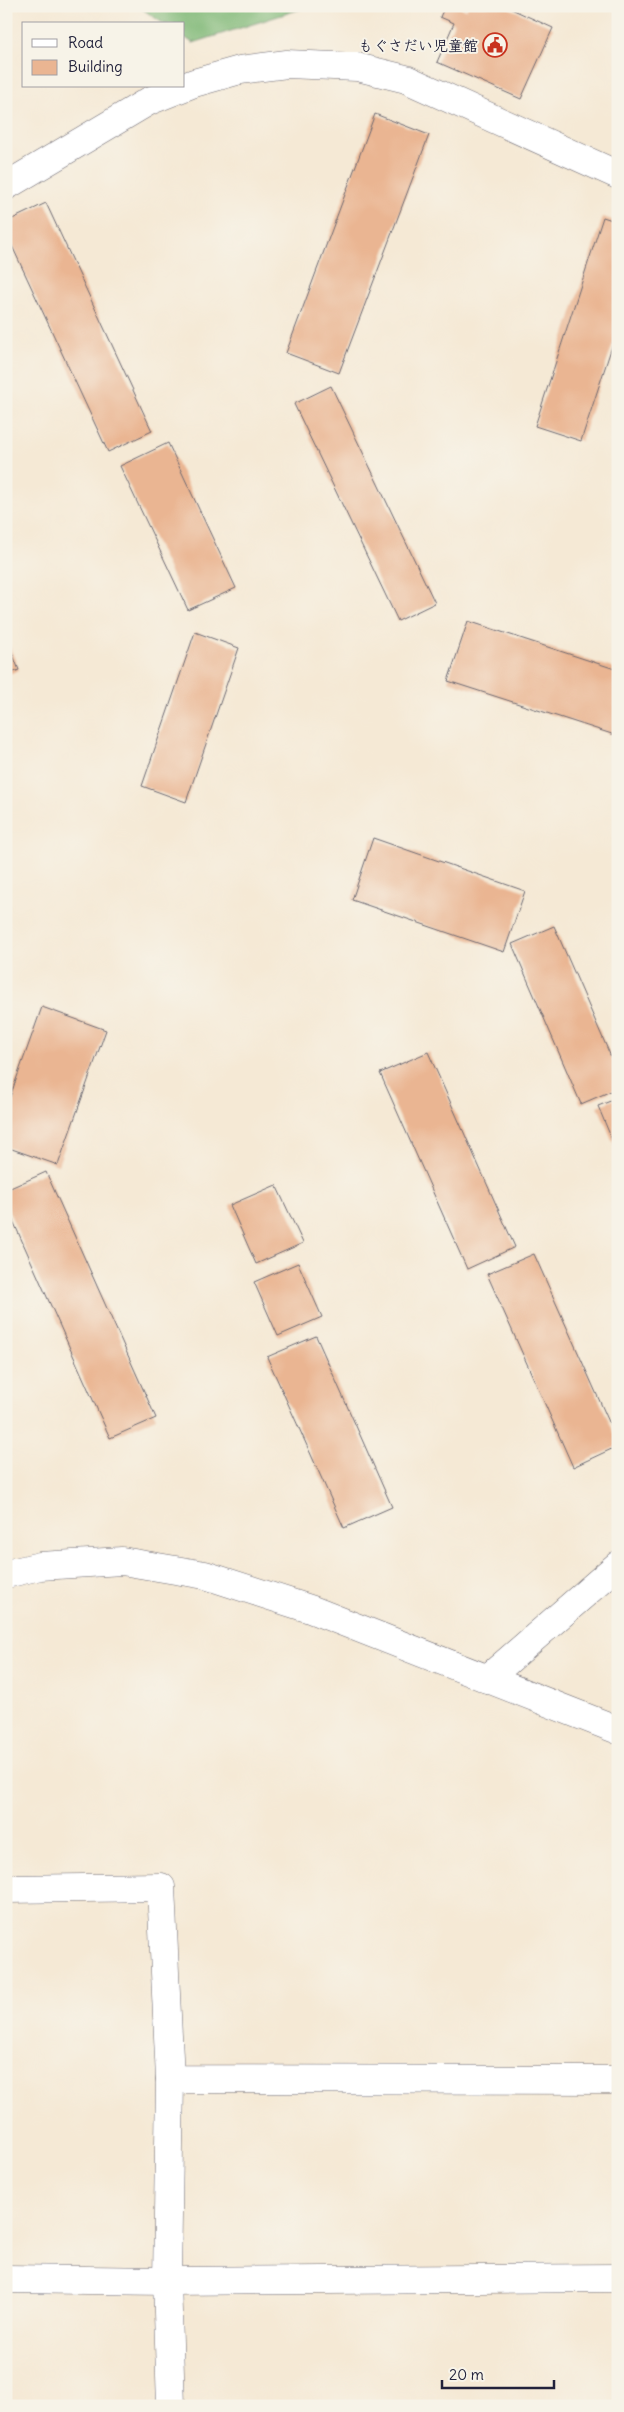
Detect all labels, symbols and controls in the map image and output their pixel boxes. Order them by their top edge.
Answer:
legend [22,22,185,88]
public building icon: もぐさだい児童館 [482,32,508,58]
text: Road [68,33,103,52]
place label: もぐさだい児童館 [358,36,478,55]
text: Building [68,57,123,76]
scale bar [442,2357,554,2389]
text: 20 m [449,2365,484,2384]

